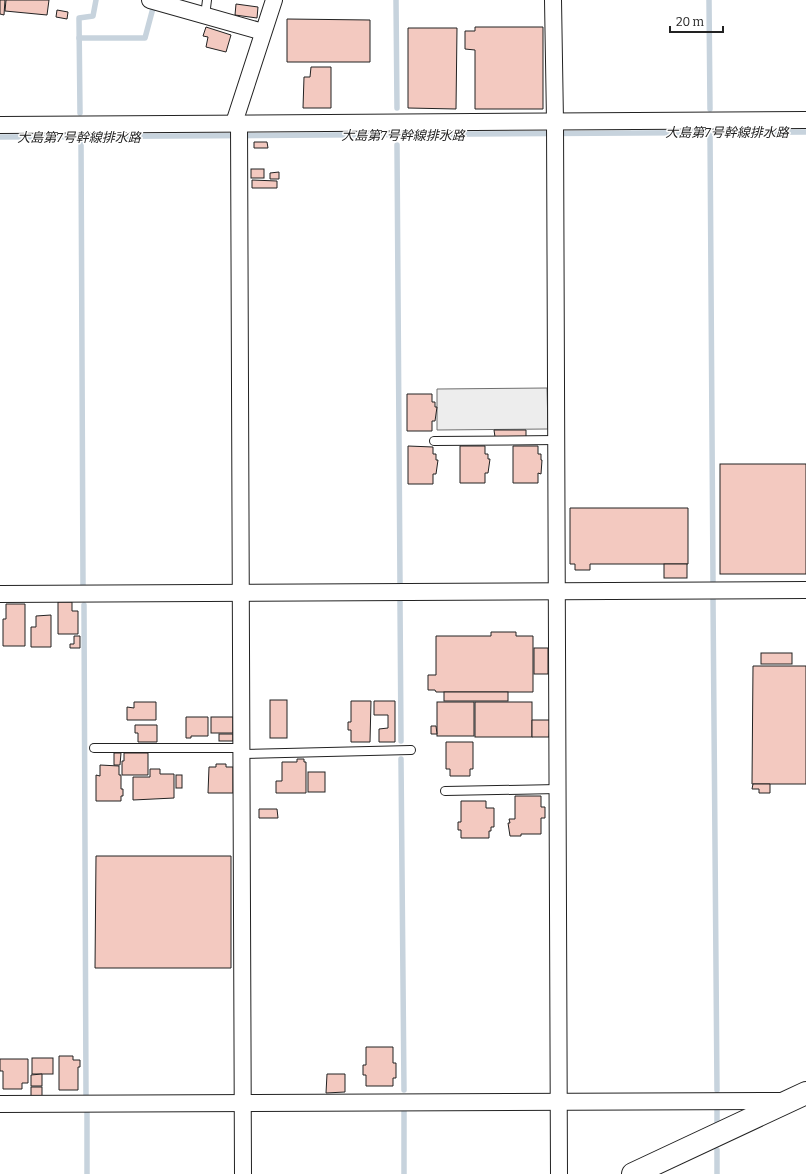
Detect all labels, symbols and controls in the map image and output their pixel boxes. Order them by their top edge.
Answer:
scale bar [670,8,723,34]
text: 20 m [676,15,705,29]
water label: 大島第7号幹線排水路 [665,125,790,140]
water label: 大島第7号幹線排水路 [341,128,466,143]
water label: 大島第7号幹線排水路 [17,130,142,145]

